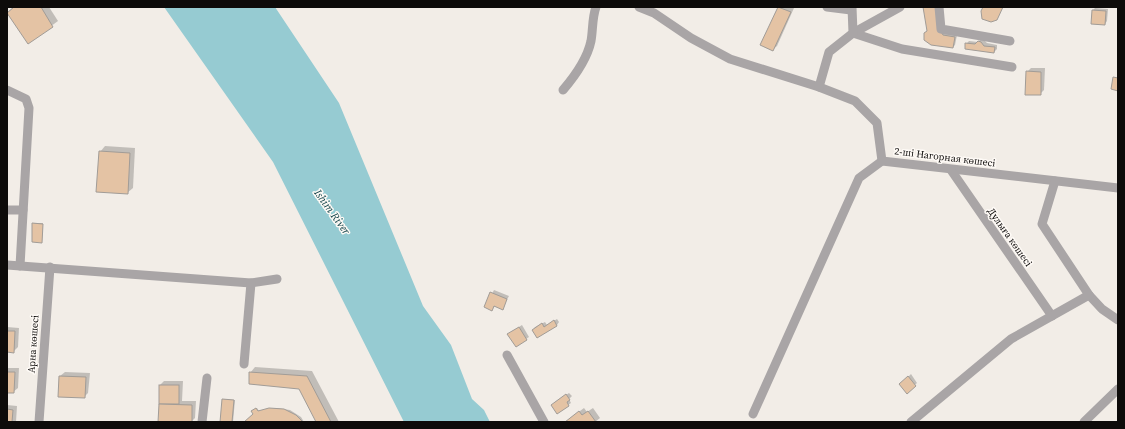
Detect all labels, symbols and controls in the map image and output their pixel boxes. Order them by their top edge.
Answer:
street label: 2-ші Нагорная көшесі [894,144,996,170]
water label: Ishim River [310,185,354,238]
street label: Дулыға көшесі [985,205,1035,269]
street label: Арна көшесі [24,315,42,373]

